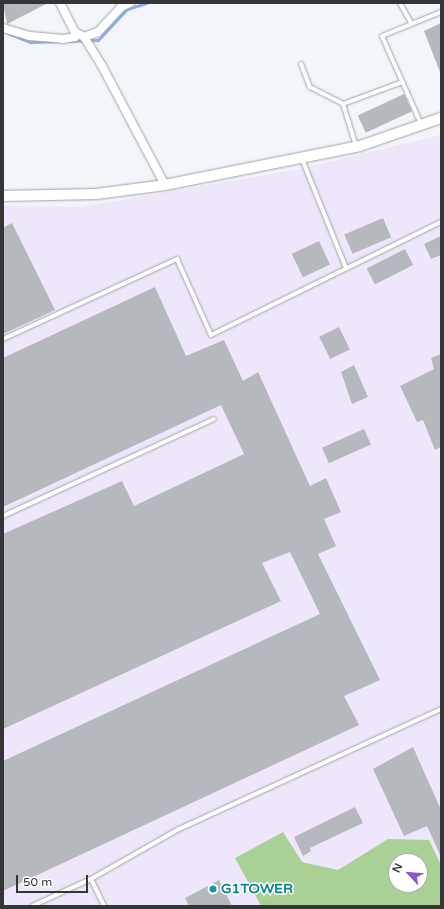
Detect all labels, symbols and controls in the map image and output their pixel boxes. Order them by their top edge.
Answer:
north arrow [388,853,428,893]
text: N [390,861,405,875]
scale bar [18,867,90,893]
text: 50 m [23,875,52,889]
place label: G1TOWER [221,881,293,897]
marker: G1TOWER [208,884,218,894]

